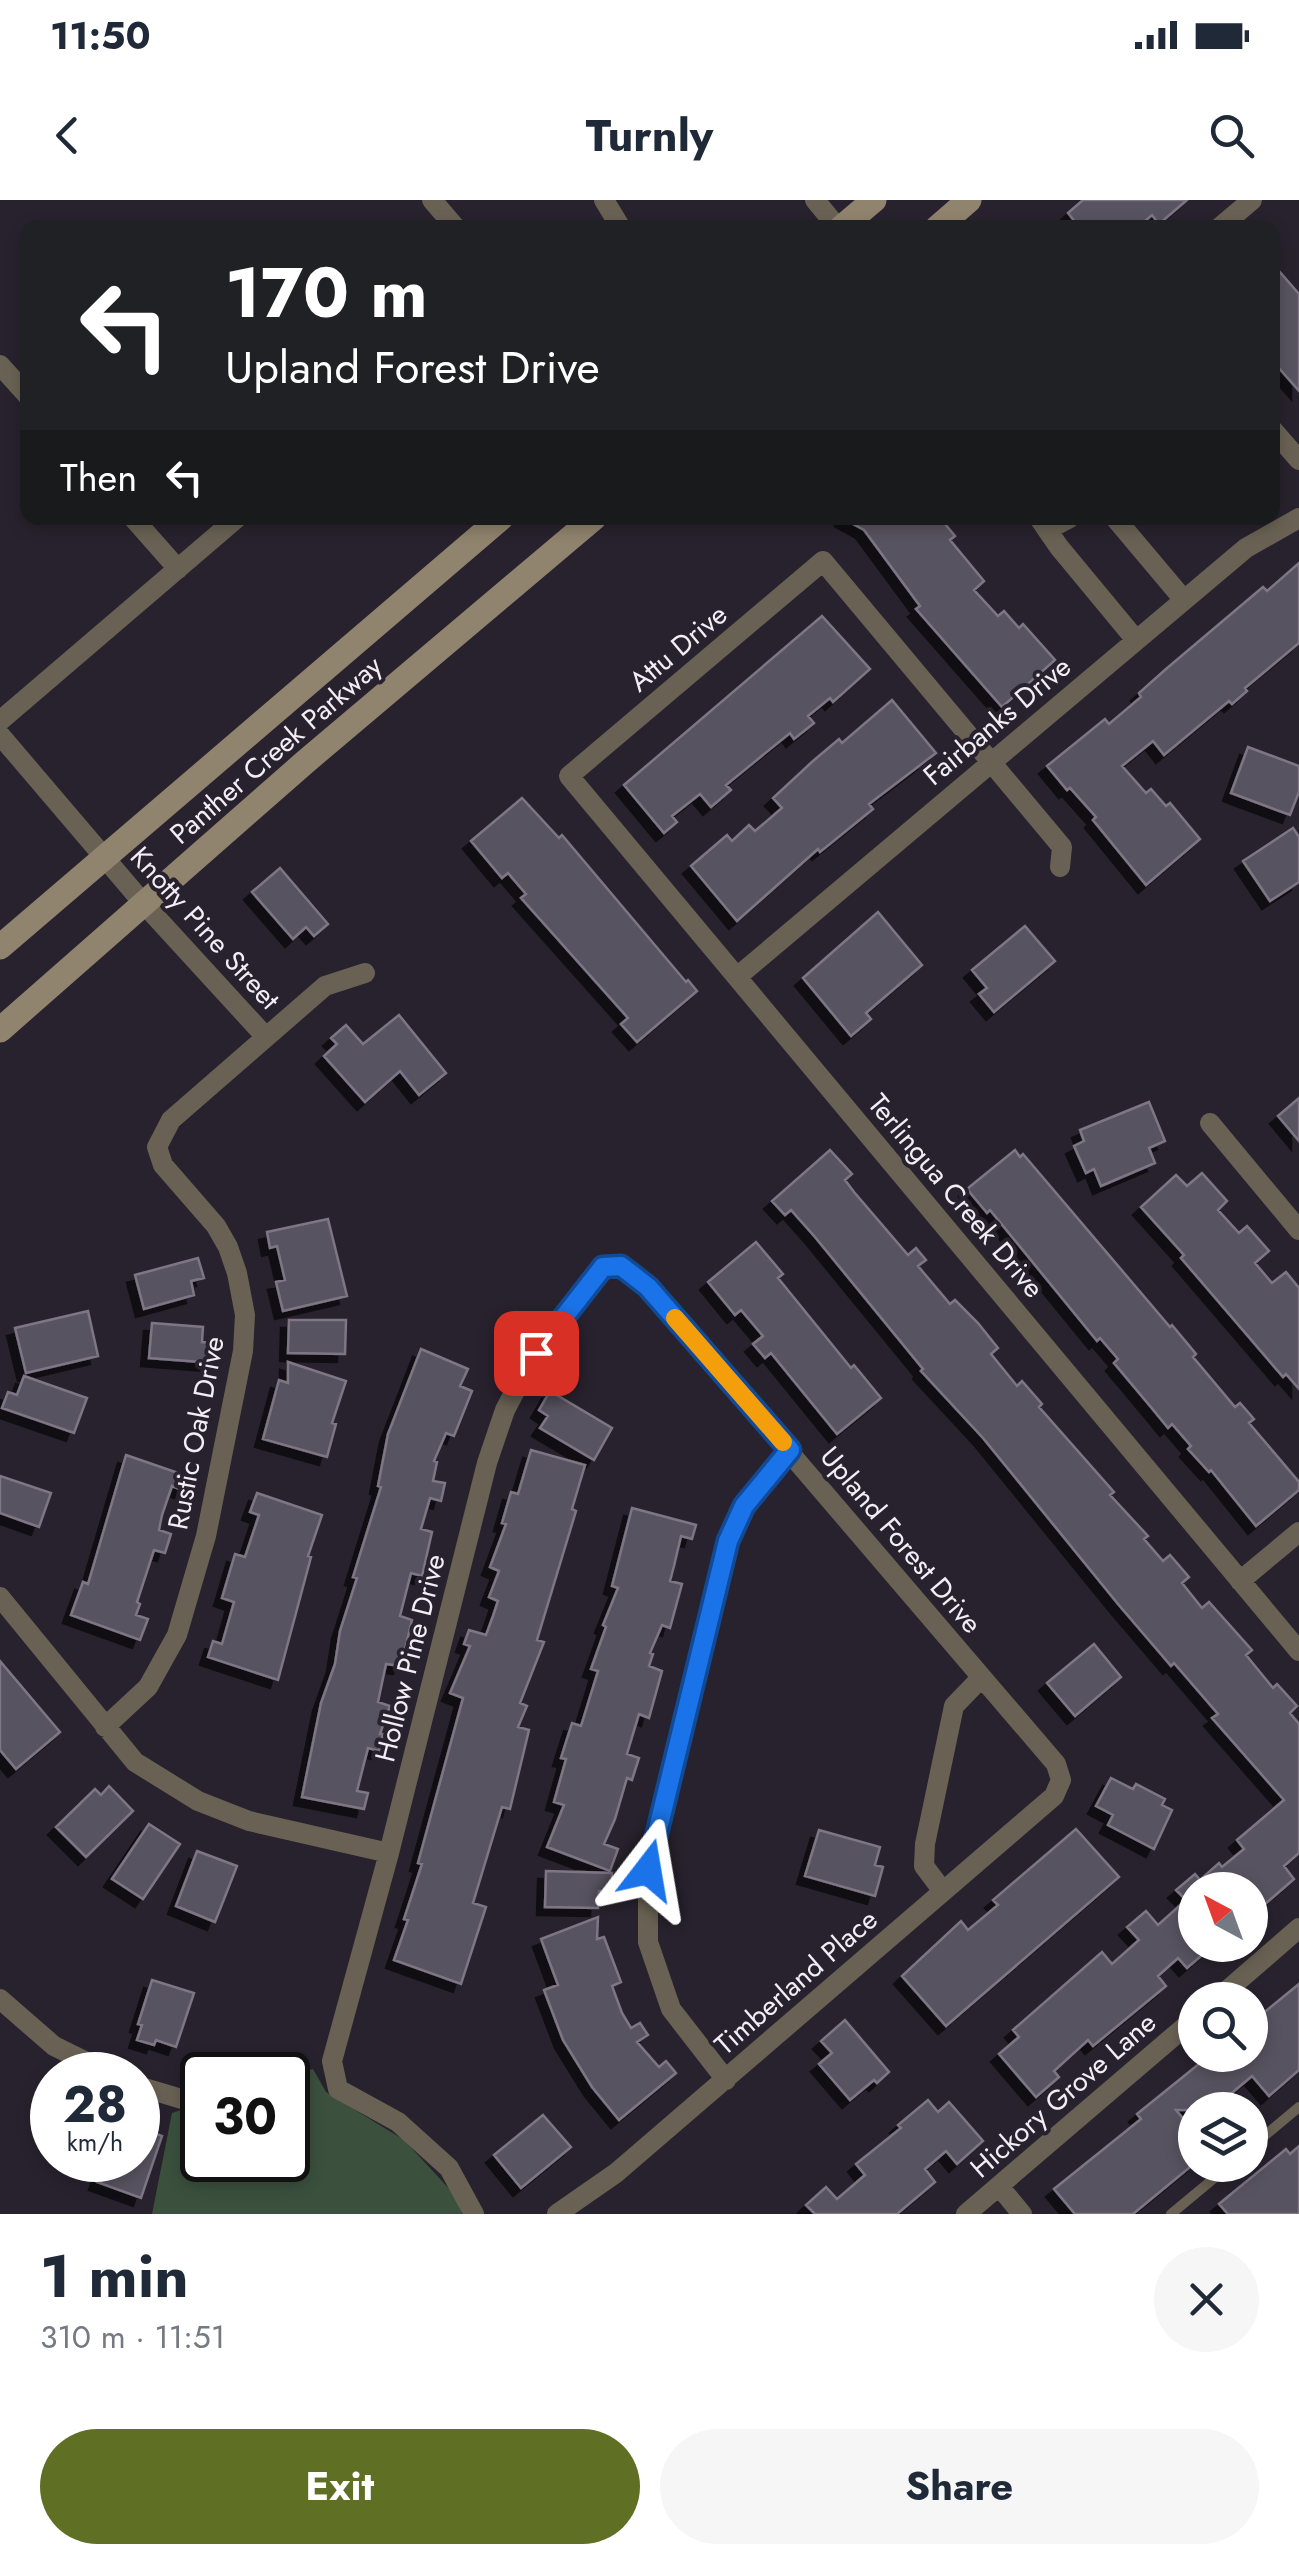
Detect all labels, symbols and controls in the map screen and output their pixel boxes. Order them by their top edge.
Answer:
text: 11:50 [50,8,151,63]
text: Turnly [586,103,713,168]
icon: back [40,108,95,163]
icon: search [1204,108,1259,163]
text: 170 m [225,242,428,343]
icon: left [60,260,190,390]
text: Upland Forest Drive [225,335,600,400]
text: Then [60,450,137,505]
icon: left [157,450,212,505]
street label: Attu Drive [620,595,736,701]
street label: Panther Creek Parkway [161,646,392,854]
street label: Fairbanks Drive [914,647,1080,795]
street label: Knotty Pine Street [121,837,290,1019]
street label: Terlingua Creek Drive [858,1085,1054,1307]
pin [494,1311,579,1396]
icon: arrive [509,1326,564,1381]
street label: Rustic Oak Drive [157,1333,235,1533]
street label: Upland Forest Drive [810,1438,992,1642]
street label: Hollow Pine Drive [364,1550,456,1766]
position arrow [596,1818,700,1922]
north arrow [1178,1872,1268,1962]
map controls [1178,1872,1268,2182]
street label: Timberland Place [706,1900,886,2064]
button: search [1178,1982,1268,2072]
street label: Hickory Grove Lane [961,2003,1165,2187]
speed limit sign: 30 [180,2052,310,2182]
text: 28 [63,2068,127,2141]
button: layers [1178,2092,1268,2182]
text: km/h [67,2124,123,2160]
text: 1 min [40,2233,189,2320]
button: close [1154,2247,1259,2352]
text: 310 m · 11:51 [40,2314,225,2360]
button: Exit [40,2429,640,2544]
button: Share [660,2429,1259,2544]

